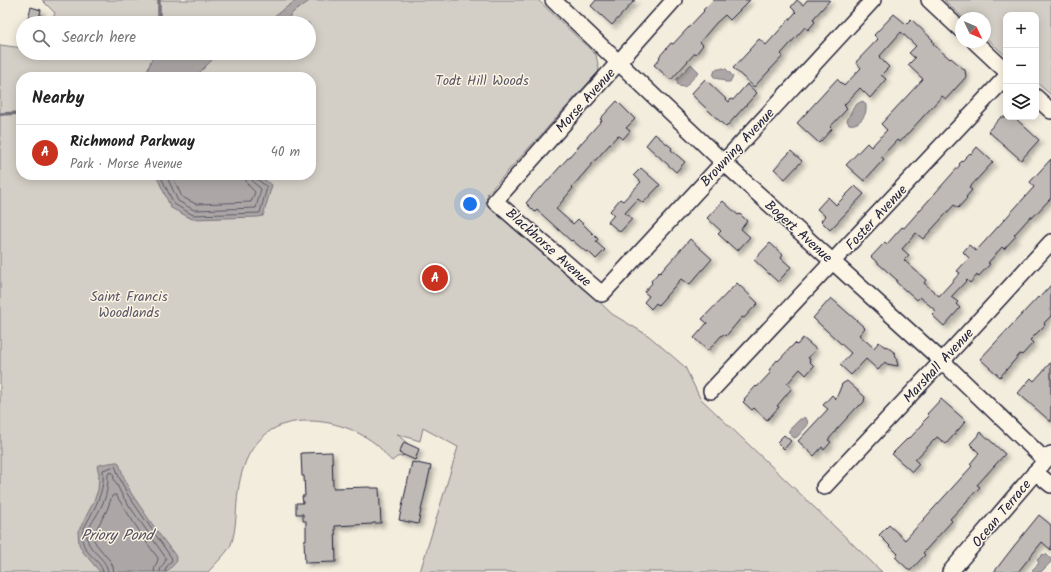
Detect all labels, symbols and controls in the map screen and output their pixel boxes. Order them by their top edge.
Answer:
north arrow [955,12,991,48]
map controls [1003,12,1039,120]
button: + [1003,12,1039,48]
search box [16,16,316,60]
text: Search here [62,26,136,50]
icon: search [30,27,52,49]
button: − [1003,48,1039,84]
street label: Morse Avenue [550,63,622,138]
park label: Todt Hill Woods [435,70,529,92]
button: layers [1003,84,1039,120]
text: Nearby [32,85,84,112]
street label: Browning Avenue [695,103,781,192]
text: Richmond Parkway [70,130,195,154]
text: A [41,142,49,163]
text: 40 m [271,142,300,163]
text: Park · Morse Avenue [70,154,182,175]
street label: Foster Avenue [840,179,913,255]
your location [460,194,480,214]
street label: Bogert Avenue [759,195,838,269]
street label: Blackhorse Avenue [500,203,597,293]
pin: A [422,263,448,293]
park label: Saint Francis Woodlands [90,286,168,324]
street label: Marshall Avenue [898,323,980,408]
street label: Ocean Terrace [967,474,1037,552]
water label: Priory Pond [81,524,156,548]

